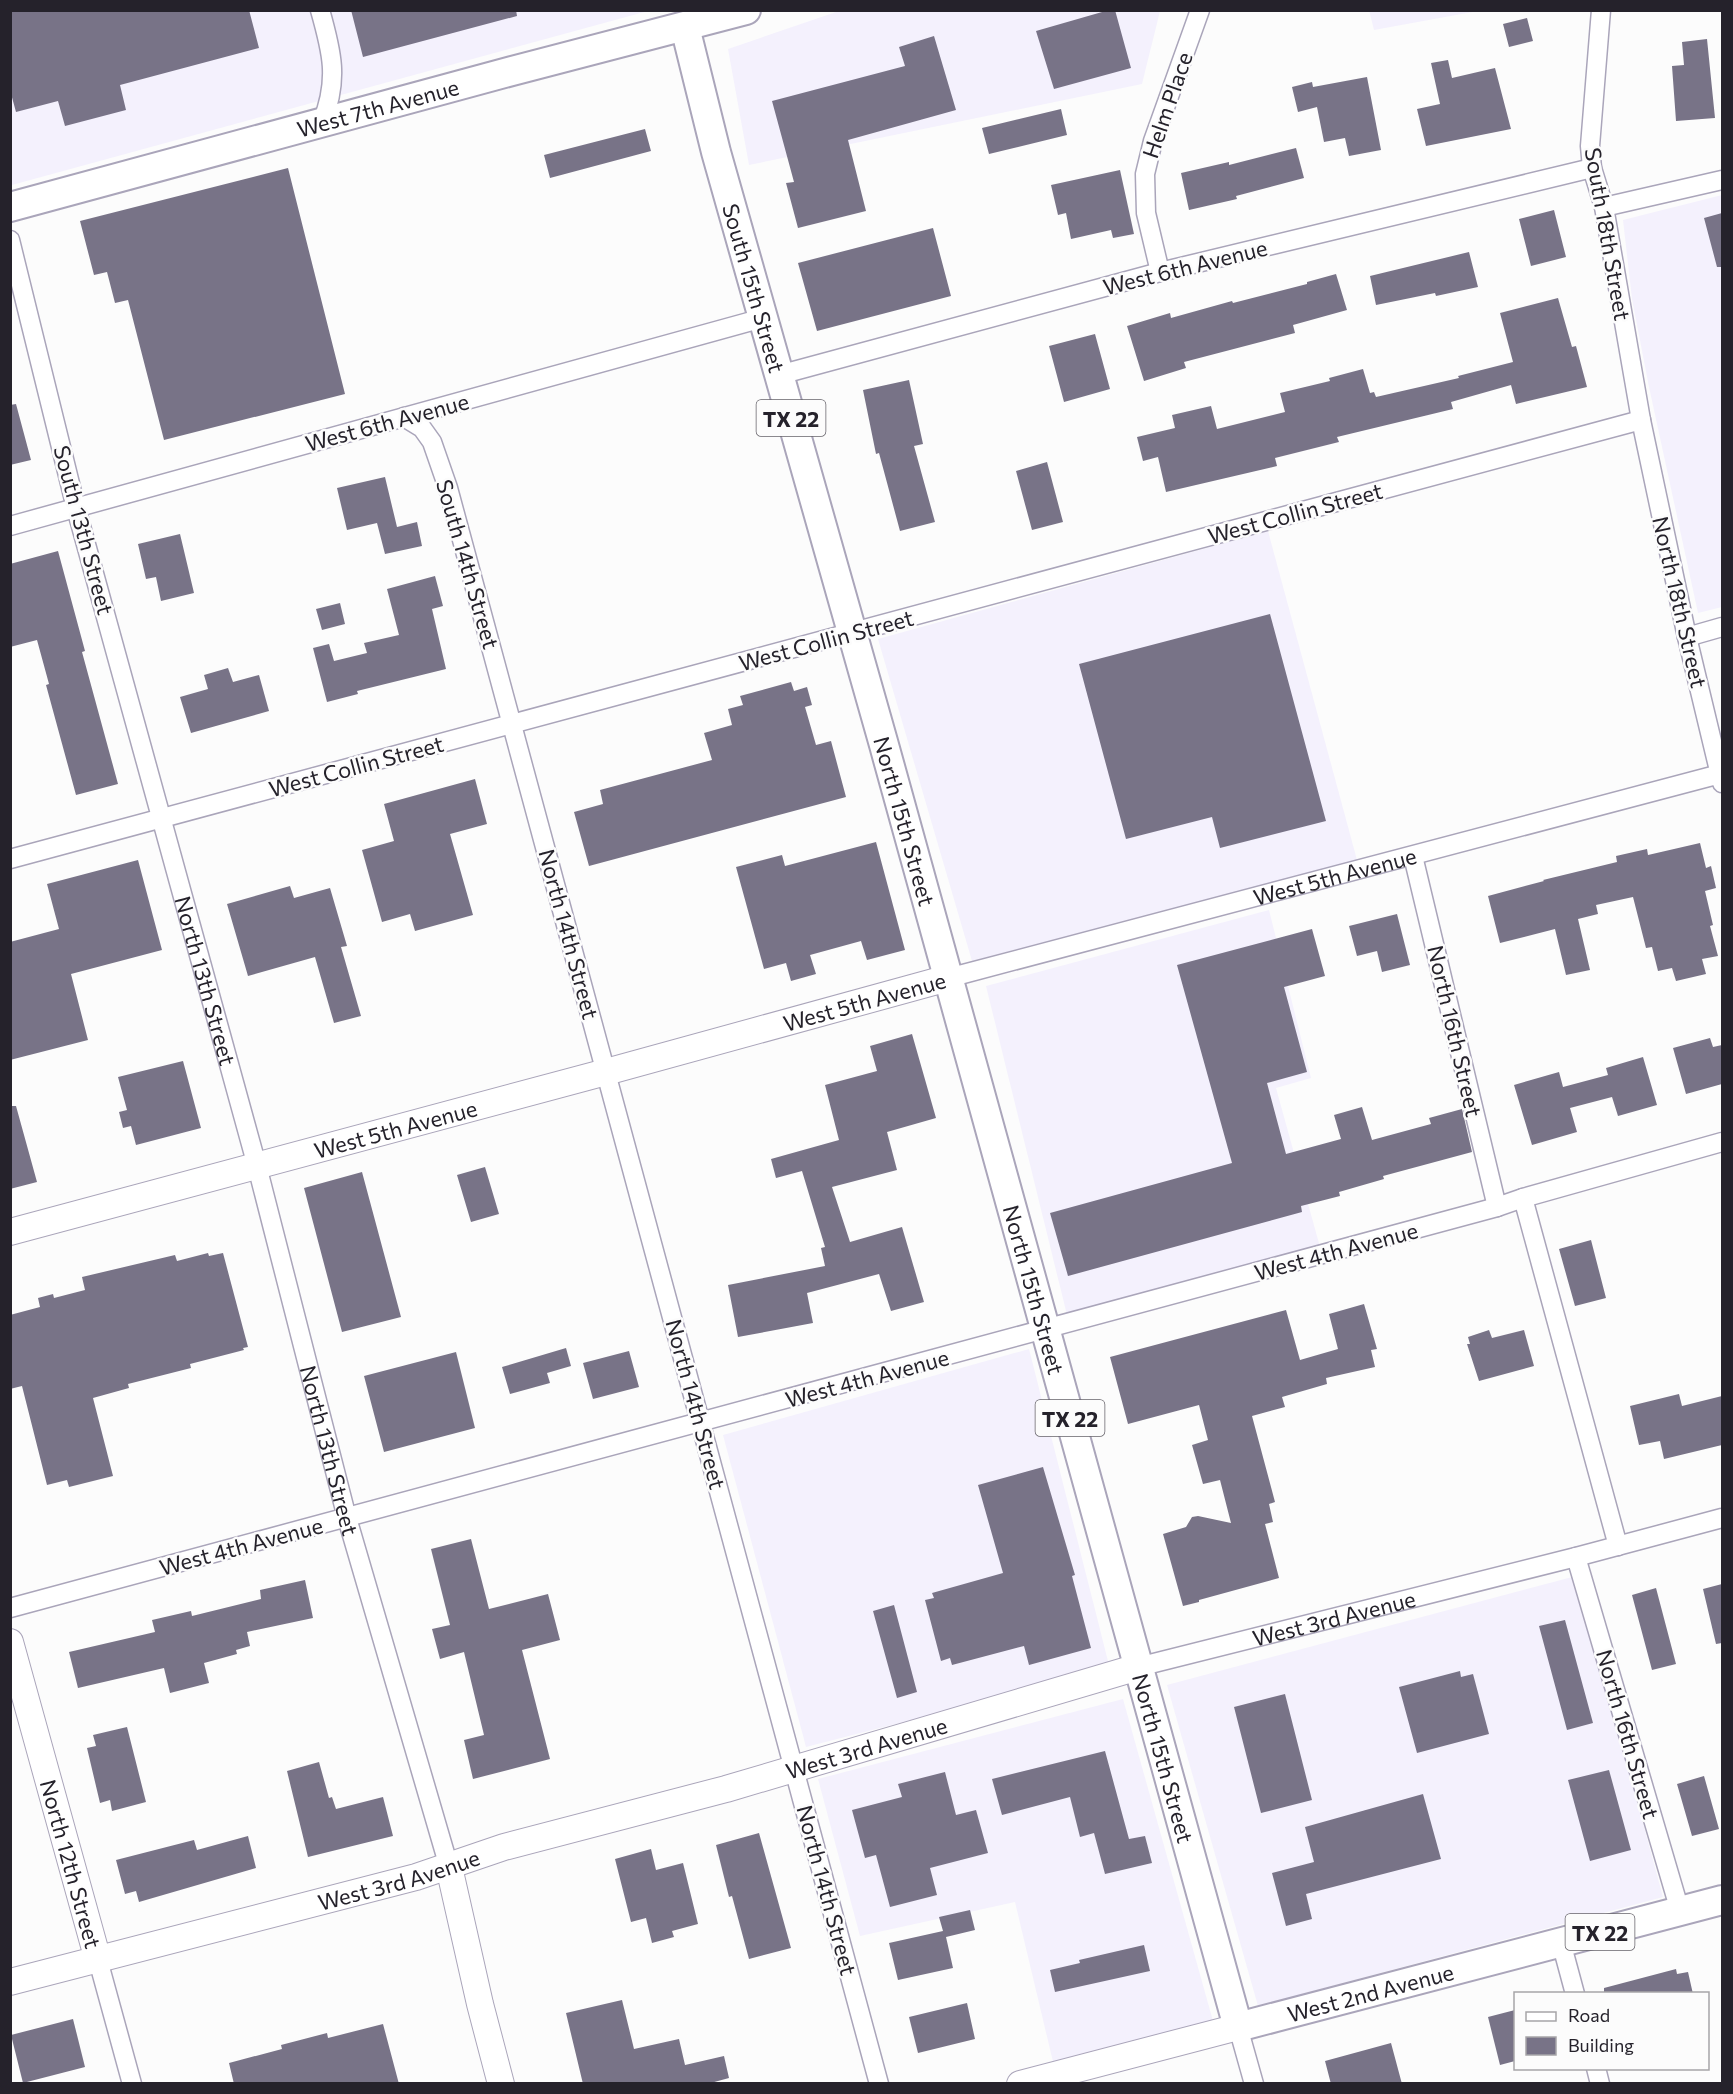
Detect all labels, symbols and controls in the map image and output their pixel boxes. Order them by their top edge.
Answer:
street label: Helm Place [1136,48,1198,162]
street label: West 7th Avenue [294,73,462,142]
street label: South 18th Street [1580,146,1636,322]
street label: South 15th Street [718,200,791,375]
street label: West 6th Avenue [1100,234,1270,300]
street label: West 6th Avenue [302,387,472,457]
road number: TX 22 [756,400,826,436]
street label: South 13th Street [48,442,120,618]
street label: South 14th Street [431,476,505,652]
street label: West Collin Street [1205,477,1385,549]
street label: North 18th Street [1647,514,1713,690]
street label: West Collin Street [736,604,916,676]
street label: West Collin Street [266,730,446,802]
street label: North 15th Street [869,733,941,909]
street label: West 5th Avenue [1250,841,1419,910]
street label: North 14th Street [533,846,605,1022]
street label: North 13th Street [170,893,242,1068]
street label: North 16th Street [1422,943,1488,1119]
street label: West 5th Avenue [780,966,949,1036]
street label: West 5th Avenue [311,1094,480,1163]
street label: North 15th Street [998,1202,1071,1377]
street label: West 4th Avenue [1251,1216,1421,1286]
street label: North 14th Street [660,1316,732,1492]
street label: West 4th Avenue [782,1343,952,1413]
street label: North 13th Street [295,1363,365,1539]
road number: TX 22 [1036,1400,1104,1436]
street label: West 4th Avenue [156,1511,326,1581]
street label: West 3rd Avenue [1250,1584,1418,1651]
street label: North 16th Street [1591,1646,1665,1822]
street label: North 15th Street [1127,1670,1200,1846]
street label: West 3rd Avenue [782,1711,950,1784]
street label: North 12th Street [35,1776,108,1951]
street label: North 14th Street [791,1802,863,1978]
street label: West 3rd Avenue [315,1843,483,1915]
road number: TX 22 [1566,1914,1634,1950]
street label: West 2nd Avenue [1284,1958,1456,2027]
legend [1514,1992,1709,2070]
text: Road [1568,2004,1610,2026]
text: Building [1568,2034,1634,2056]

